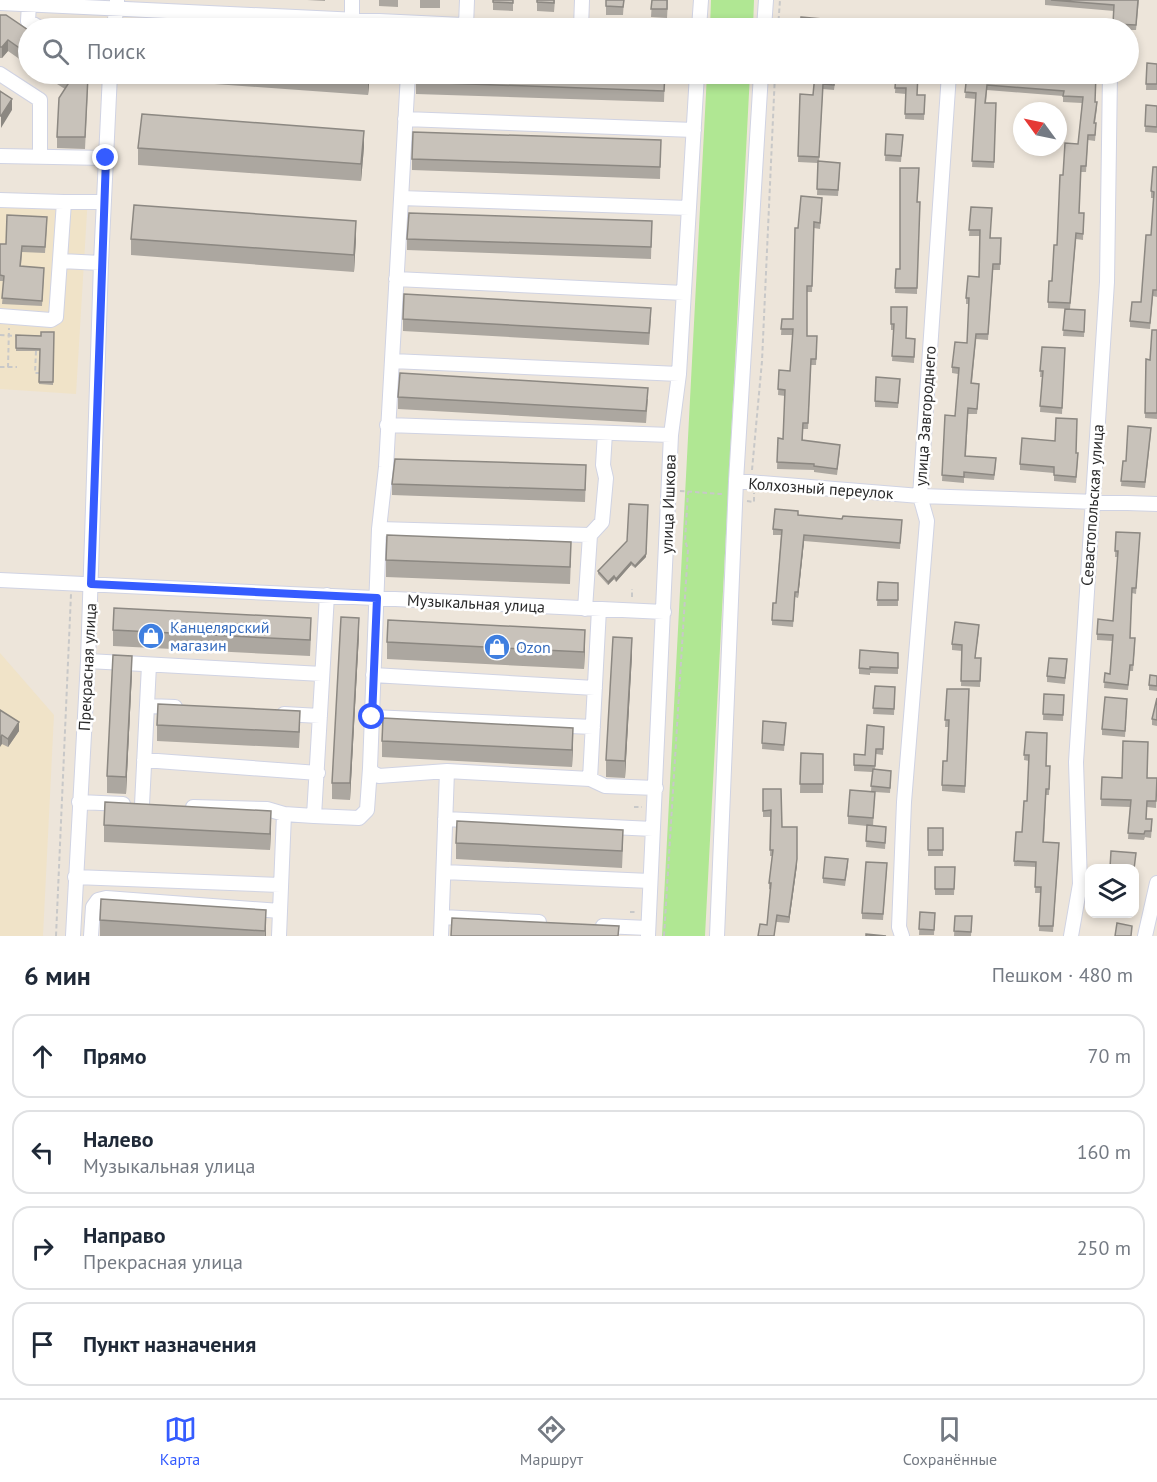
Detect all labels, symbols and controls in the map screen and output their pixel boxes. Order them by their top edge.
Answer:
search box [18,18,1139,84]
icon: search [39,35,72,68]
text: Поиск [87,37,146,65]
north arrow [1013,102,1067,156]
route end [92,144,118,170]
street label: улица Завгороднего [910,345,940,487]
street label: Севастопольская улица [1076,423,1108,587]
street label: улица Ишкова [656,454,680,554]
street label: Колхозный переулок [748,473,895,503]
street label: Музыкальная улица [407,589,545,617]
street label: Прекрасная улица [74,603,100,731]
place label: Канцелярский магазин [170,617,270,655]
shop icon: Канцелярский магазин [136,621,166,651]
shop icon: Ozon [482,632,512,662]
place label: Ozon [516,637,551,657]
route start [358,703,384,729]
map controls [1085,864,1139,918]
button: layers [1085,864,1139,918]
text: 6 мин [24,959,91,992]
text: Пешком · 480 m [992,962,1133,988]
icon: ahead [26,1040,59,1073]
text: Прямо [83,1042,146,1070]
text: 70 m [1088,1043,1131,1069]
text: Налево [83,1125,154,1153]
icon: left [26,1136,59,1169]
text: 160 m [1077,1139,1131,1165]
text: Музыкальная улица [83,1153,255,1179]
text: Направо [83,1221,166,1249]
icon: right [26,1232,59,1265]
text: 250 m [1077,1235,1131,1261]
text: Прекрасная улица [83,1249,243,1275]
icon: arrive [26,1328,59,1361]
text: Пункт назначения [83,1330,256,1358]
tab: Карта [160,1413,200,1469]
tab: Маршрут [520,1413,583,1469]
tab: Сохранённые [903,1413,997,1469]

